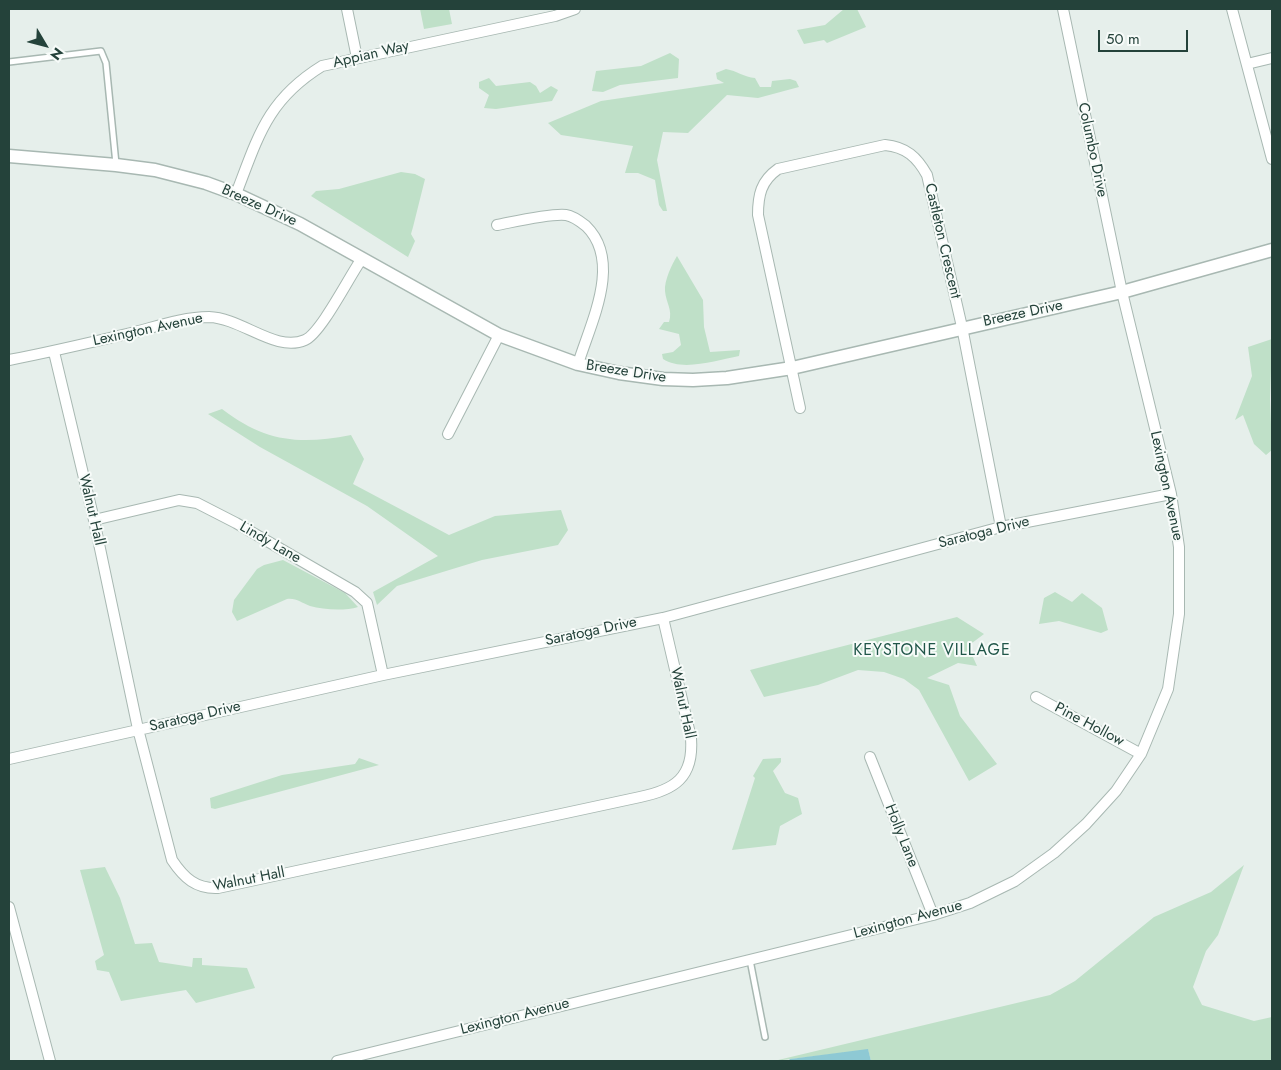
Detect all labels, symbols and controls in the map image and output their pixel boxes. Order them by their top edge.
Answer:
north arrow [20,20,70,70]
scale bar [1101,20,1191,52]
text: 50 m [1106,28,1140,50]
street label: Appian Way [331,38,411,72]
text: N [46,44,68,64]
street label: Columbo Drive [1073,101,1111,199]
street label: Breeze Drive [218,181,300,231]
street label: Castleton Crescent [920,182,964,300]
street label: Breeze Drive [982,297,1064,331]
street label: Lexington Avenue [91,310,205,350]
street label: Breeze Drive [585,357,667,387]
street label: Lexington Avenue [1146,429,1186,543]
street label: Walnut Hall [74,473,108,547]
street label: Saratoga Drive [937,513,1031,553]
street label: Lindy Lane [236,518,304,568]
street label: Saratoga Drive [544,614,638,650]
district label: KEYSTONE VILLAGE [851,641,1013,661]
street label: Walnut Hall [666,666,698,740]
street label: Saratoga Drive [148,698,242,736]
street label: Pine Hollow [1051,699,1127,751]
street label: Holly Lane [880,802,922,870]
street label: Walnut Hall [212,864,286,896]
street label: Lexington Avenue [852,897,964,943]
street label: Lexington Avenue [459,995,571,1039]

